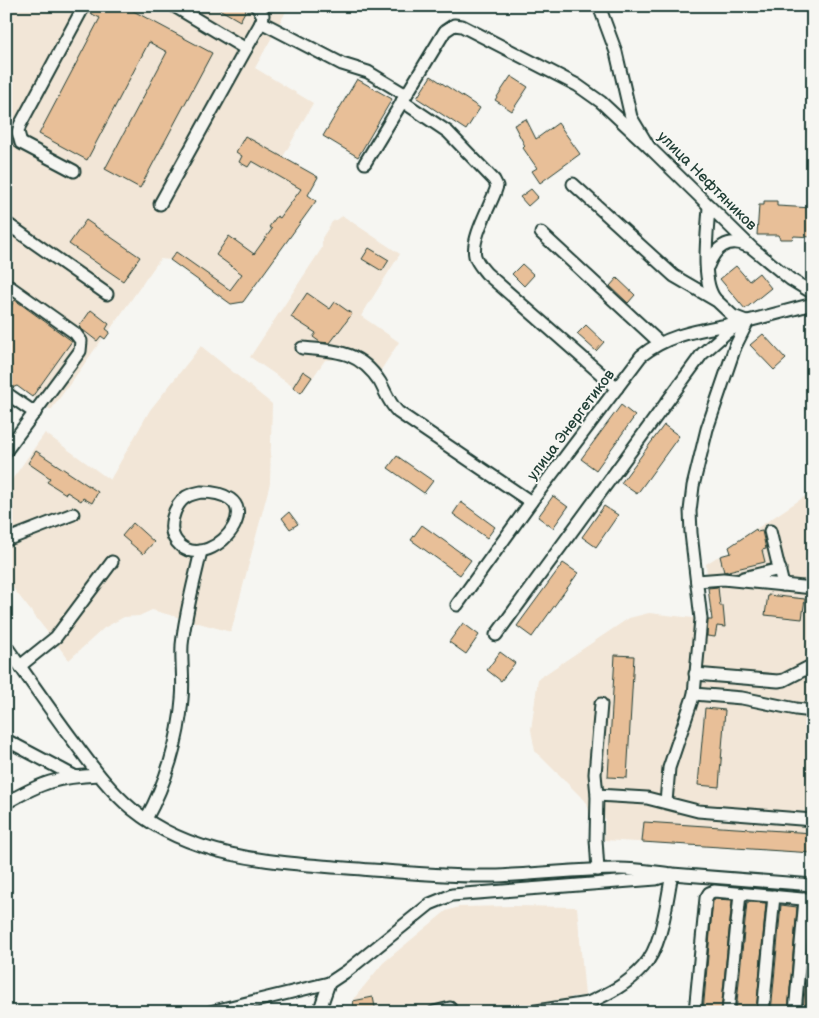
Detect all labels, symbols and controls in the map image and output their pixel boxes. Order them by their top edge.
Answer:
street label: улица Нефтяников [653,127,761,235]
street label: улица Энергетиков [523,366,619,484]

